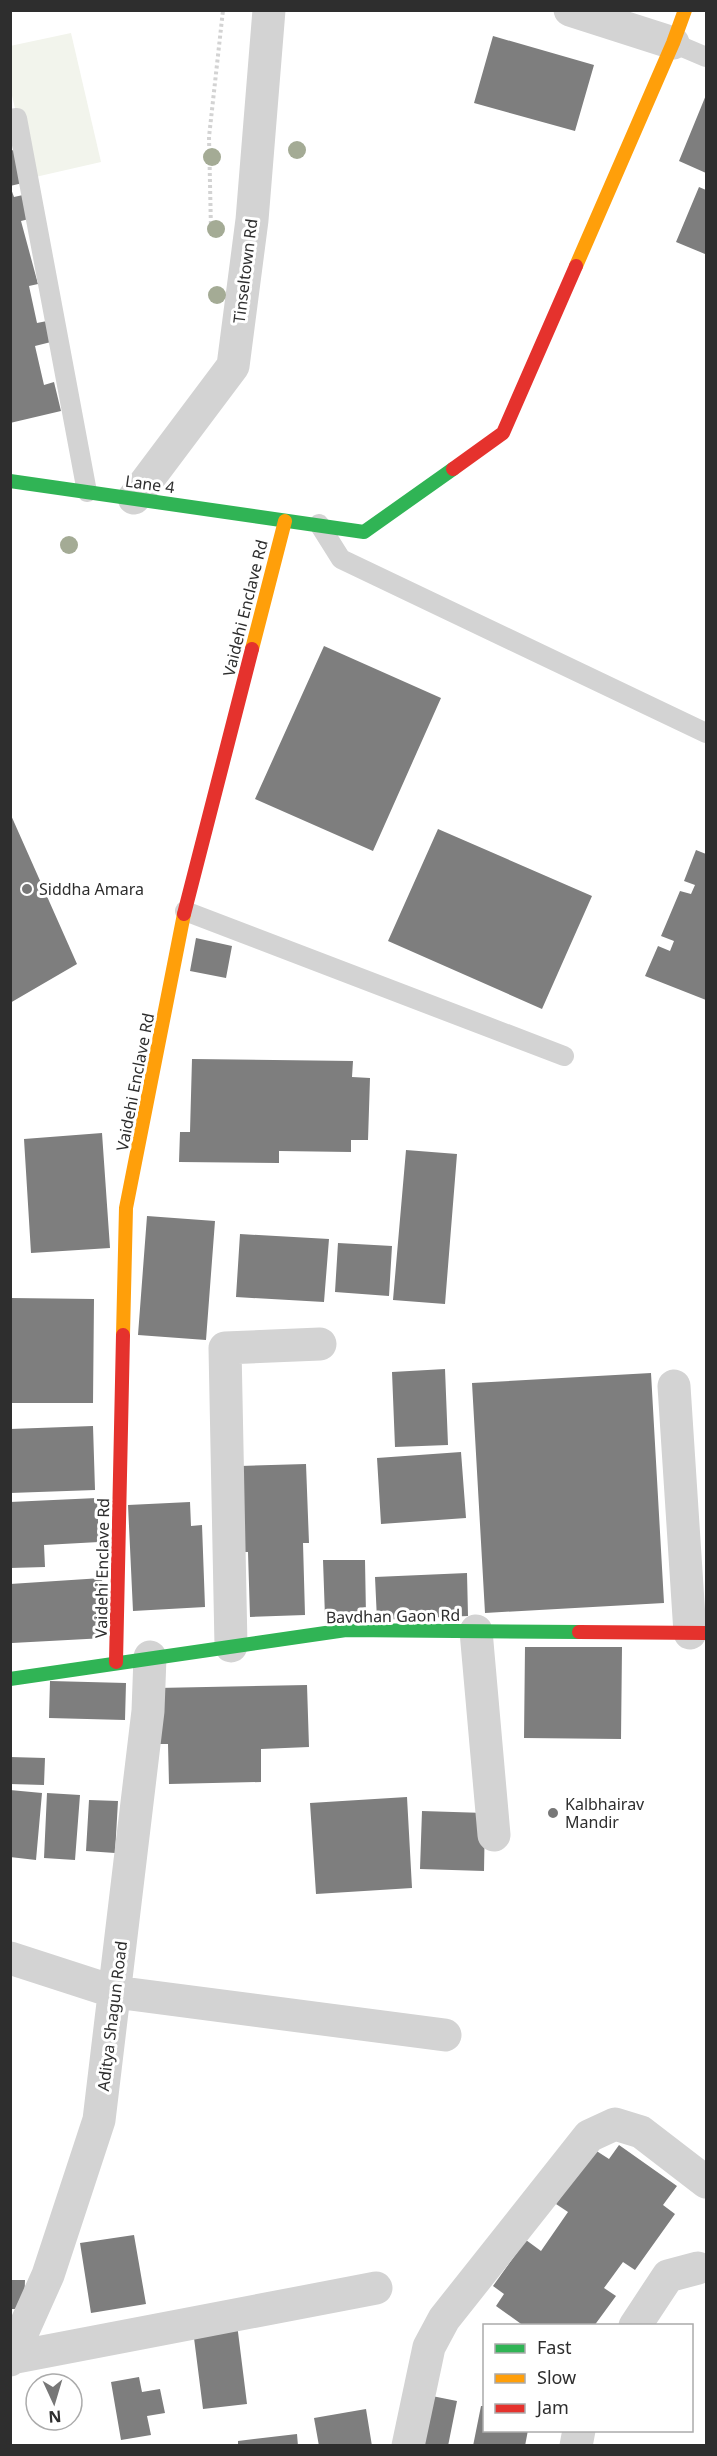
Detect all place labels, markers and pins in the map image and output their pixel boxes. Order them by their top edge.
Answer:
place label: Siddha Amara [39,878,144,900]
marker: Siddha Amara [20,882,34,896]
place label: Kalbhairav Mandir [565,1793,645,1833]
marker: Kalbhairav Mandir [546,1806,560,1820]

